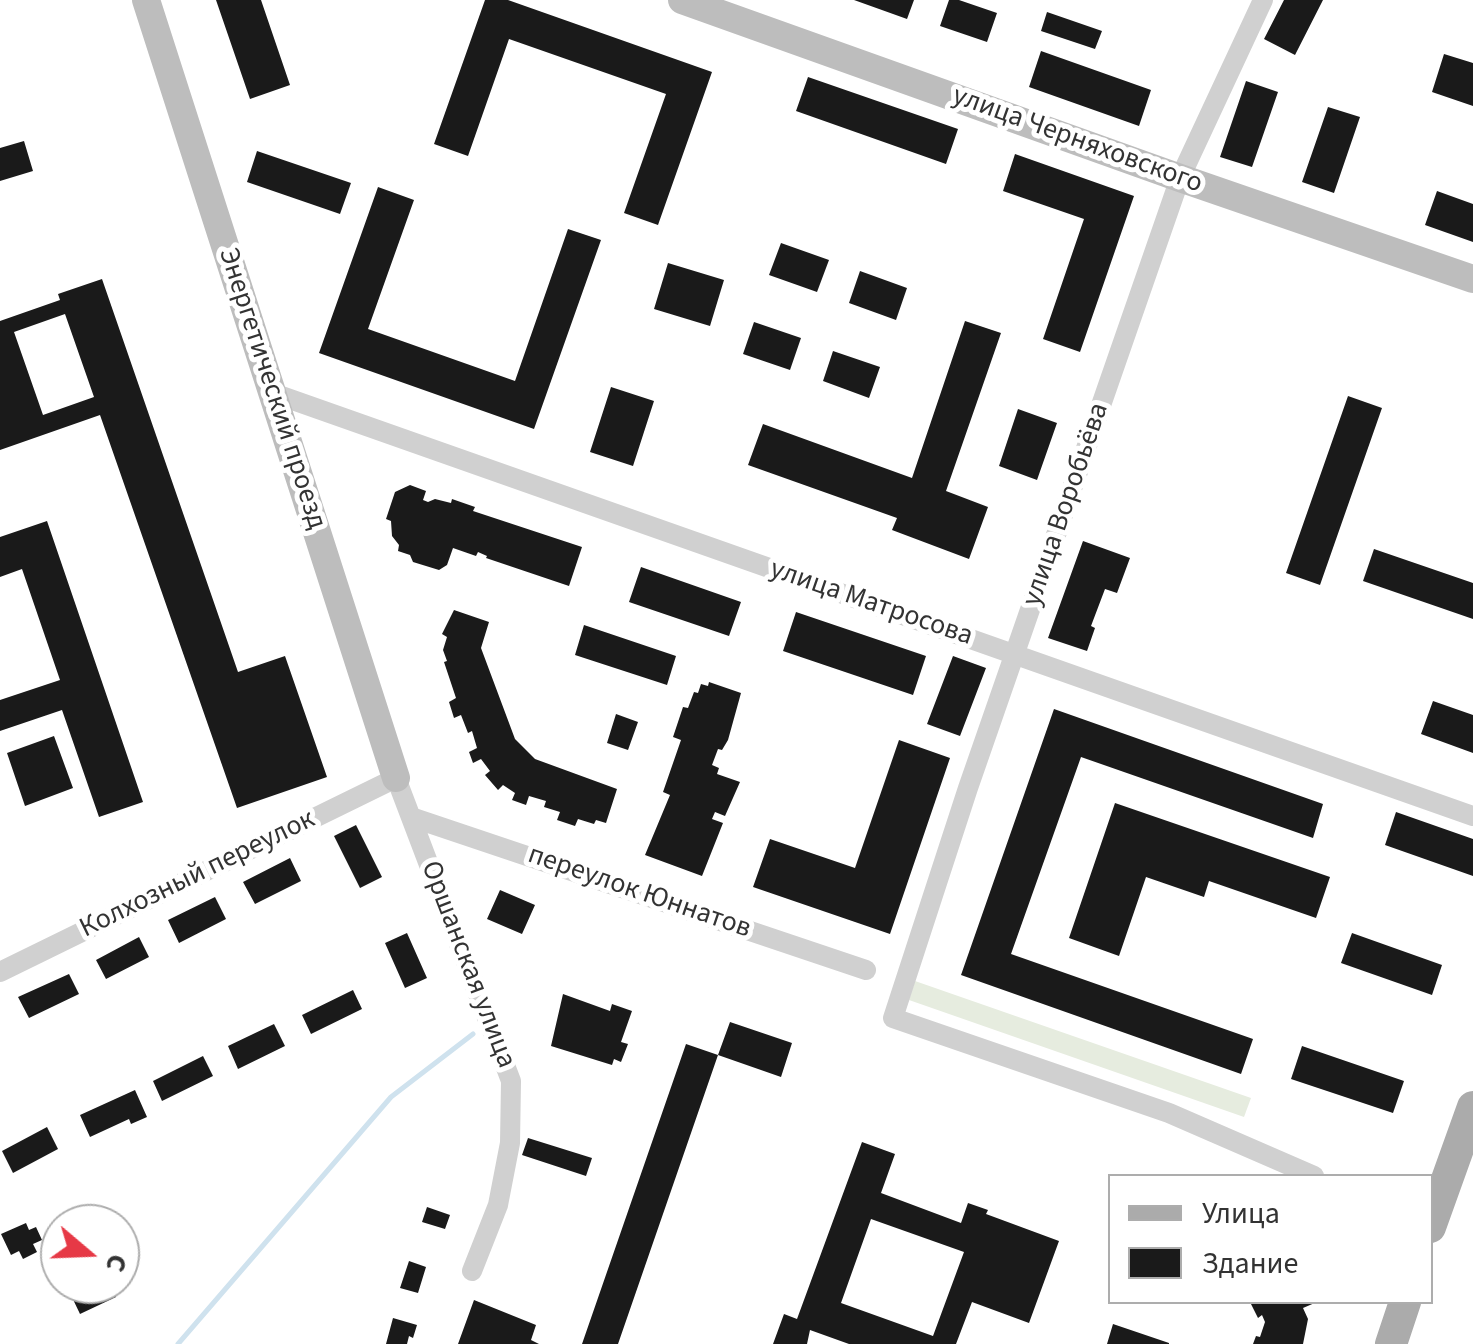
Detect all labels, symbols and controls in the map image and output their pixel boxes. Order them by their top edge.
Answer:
street label: улица Черняховского [947,80,1207,202]
street label: Энергетический проезд [210,244,332,534]
street label: улица Воробьёва [1017,399,1117,611]
street label: улица Матросова [765,554,977,654]
street label: Колхозный переулок [75,804,321,946]
street label: переулок Юннатов [523,839,755,947]
street label: Оршанская улица [412,857,522,1073]
legend [1108,1174,1433,1304]
text: Улица [1202,1192,1280,1235]
north arrow [40,1204,140,1304]
text: Здание [1202,1242,1298,1285]
text: С [95,1249,138,1277]

